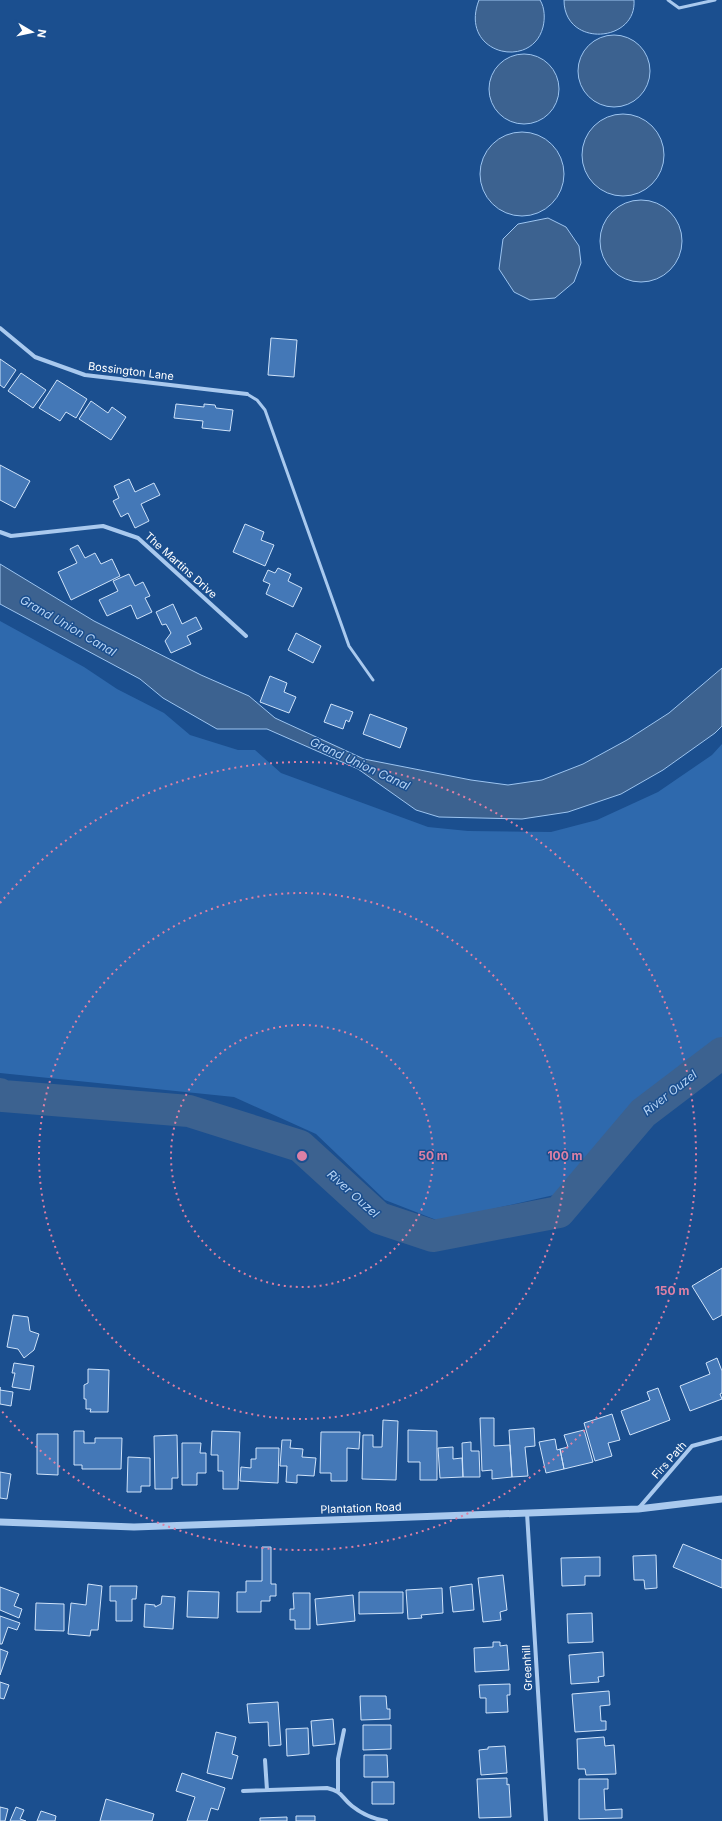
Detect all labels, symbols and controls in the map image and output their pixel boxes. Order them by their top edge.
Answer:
north arrow [12,12,52,52]
text: N [34,28,49,39]
street label: Bossington Lane [87,359,175,383]
street label: The Martins Drive [142,529,220,601]
water label: Grand Union Canal [17,592,119,659]
water label: Grand Union Canal [308,734,413,793]
water label: River Ouzel [640,1067,700,1118]
text: 50 m [418,1148,448,1163]
text: 100 m [547,1148,583,1163]
centre of rings [295,1149,309,1163]
water label: River Ouzel [324,1166,382,1221]
text: 150 m [655,1283,689,1298]
street label: Firs Path [649,1438,689,1482]
street label: Plantation Road [320,1500,402,1516]
street label: Greenhill [519,1645,535,1691]

